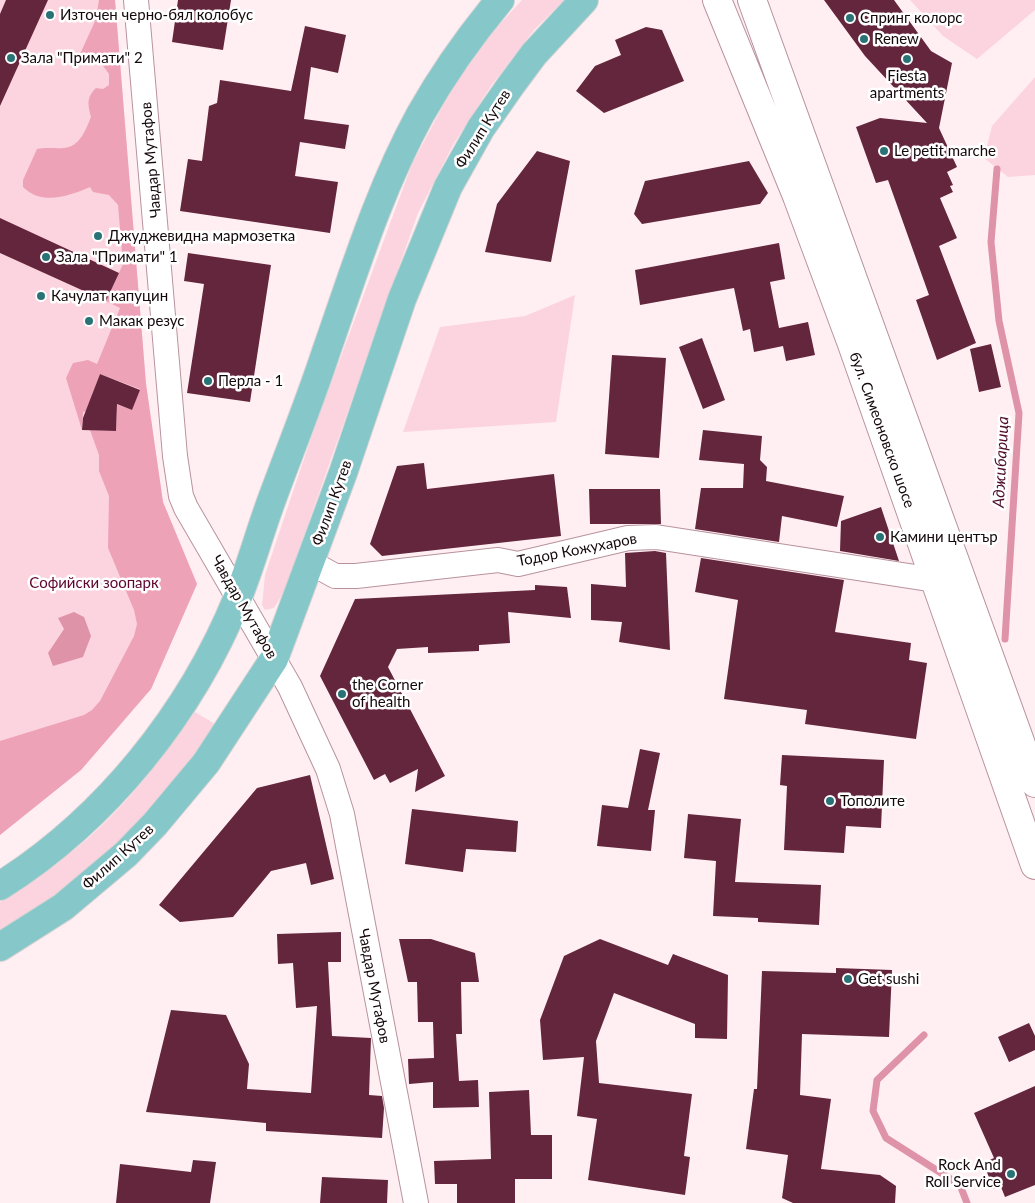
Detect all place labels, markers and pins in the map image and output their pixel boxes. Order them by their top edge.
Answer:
place label: Източен черно-бял колобус [60,6,253,24]
marker: Източен черно-бял колобус [44,9,56,21]
place label: Спринг колорс [860,9,963,27]
marker: Спринг колорс [844,12,856,24]
place label: Renew [874,30,919,48]
marker: Renew [858,33,870,45]
place label: Зала "Примати" 2 [21,49,143,67]
marker: Зала "Примати" 2 [5,52,17,64]
marker: Fiesta apartments [901,53,913,65]
place label: Fiesta apartments [870,67,944,102]
place label: Le petit marche [894,142,996,160]
marker: Le petit marche [878,145,890,157]
place label: Джуджевидна мармозетка [108,227,295,245]
marker: Джуджевидна мармозетка [92,230,104,242]
place label: Зала "Примати" 1 [56,248,178,266]
marker: Зала "Примати" 1 [40,251,52,263]
place label: Качулат капуцин [51,287,168,305]
marker: Качулат капуцин [35,290,47,302]
place label: Макак резус [99,312,185,330]
marker: Макак резус [83,315,95,327]
place label: Перла - 1 [218,372,283,390]
marker: Перла - 1 [202,375,214,387]
place label: Камини център [890,528,998,546]
marker: Камини център [874,531,886,543]
place label: the Corner of health [352,676,423,711]
marker: the Corner of health [336,688,348,700]
place label: Тополите [840,792,905,810]
marker: Тополите [824,795,836,807]
place label: Get sushi [858,970,919,988]
marker: Get sushi [842,973,854,985]
place label: Rock And Roll Service [925,1156,1001,1191]
marker: Rock And Roll Service [1005,1168,1017,1180]

